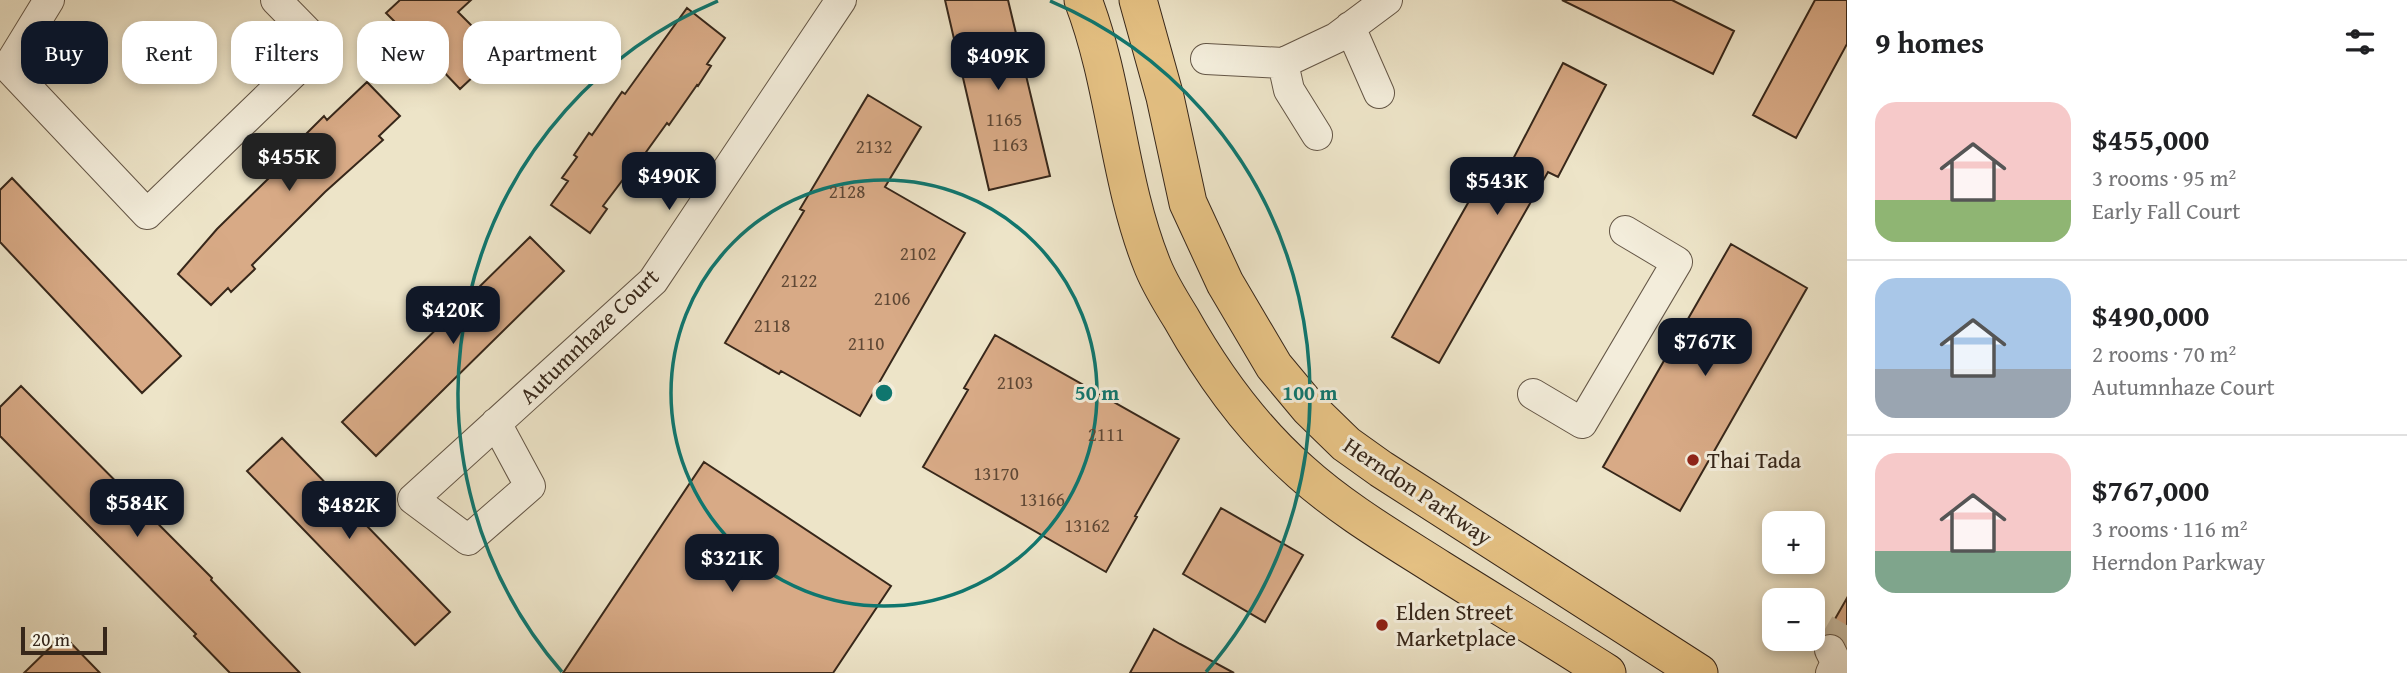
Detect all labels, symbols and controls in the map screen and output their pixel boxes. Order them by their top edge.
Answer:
text: 9 homes [1875,20,1984,64]
chip: Buy [21,21,108,84]
chip: Rent [122,21,217,84]
chip: Filters [231,21,343,84]
chip: New [357,21,449,84]
chip: Apartment [463,21,621,84]
icon: filters [2341,23,2379,61]
pin: $409K [949,32,1047,92]
text: $409K [967,38,1029,71]
house number: 1165 [986,105,1022,133]
text: $455,000 [2092,117,2209,161]
house number: 1163 [992,130,1028,158]
icon: home [1931,130,2015,214]
house number: 2132 [856,132,892,160]
pin: $455K [240,134,338,193]
text: $455K [258,139,320,172]
pin: $490K [620,152,718,212]
text: $490K [638,158,700,191]
pin: $543K [1448,158,1546,217]
text: 3 rooms · 95 m² [2092,161,2236,194]
text: $543K [1466,163,1528,196]
house number: 2128 [829,177,865,205]
text: Early Fall Court [2092,194,2240,227]
house number: 2102 [900,239,936,267]
street label: Autumnhaze Court [511,260,666,411]
house number: 2122 [781,266,817,294]
house number: 2106 [874,284,910,312]
pin: $420K [404,286,502,346]
text: $420K [422,292,484,325]
text: $490,000 [2092,293,2209,337]
icon: home [1931,306,2015,390]
house number: 2118 [754,311,790,339]
pin: $767K [1656,318,1754,378]
text: $767K [1674,324,1736,357]
house number: 2110 [848,329,884,357]
text: 2 rooms · 70 m² [2092,337,2236,370]
house number: 2103 [997,368,1033,396]
text: Autumnhaze Court [2092,370,2275,403]
text: 50 m [1075,377,1119,408]
text: 100 m [1282,377,1338,408]
centre of rings [872,381,896,405]
house number: 2111 [1088,420,1124,448]
street label: Herndon Parkway [1337,428,1500,553]
place label: Thai Tada [1707,443,1801,476]
marker: Thai Tada [1685,452,1701,468]
house number: 13170 [973,459,1019,487]
text: $767,000 [2092,468,2209,512]
pin: $584K [88,480,186,539]
icon: home [1931,481,2015,565]
pin: $482K [300,482,398,541]
text: $584K [106,485,168,518]
house number: 13166 [1019,485,1065,513]
text: $482K [318,487,380,520]
house number: 13162 [1064,511,1110,539]
map controls [1762,511,1825,651]
button: + [1762,511,1825,574]
text: 3 rooms · 116 m² [2092,512,2247,545]
pin: $321K [683,534,781,594]
text: $321K [701,540,763,573]
text: Herndon Parkway [2092,545,2265,578]
button: − [1762,588,1825,651]
place label: Elden Street Marketplace [1396,595,1516,654]
marker: Elden Street Marketplace [1374,617,1390,633]
scale bar [21,624,107,656]
text: 20 m [32,625,70,653]

